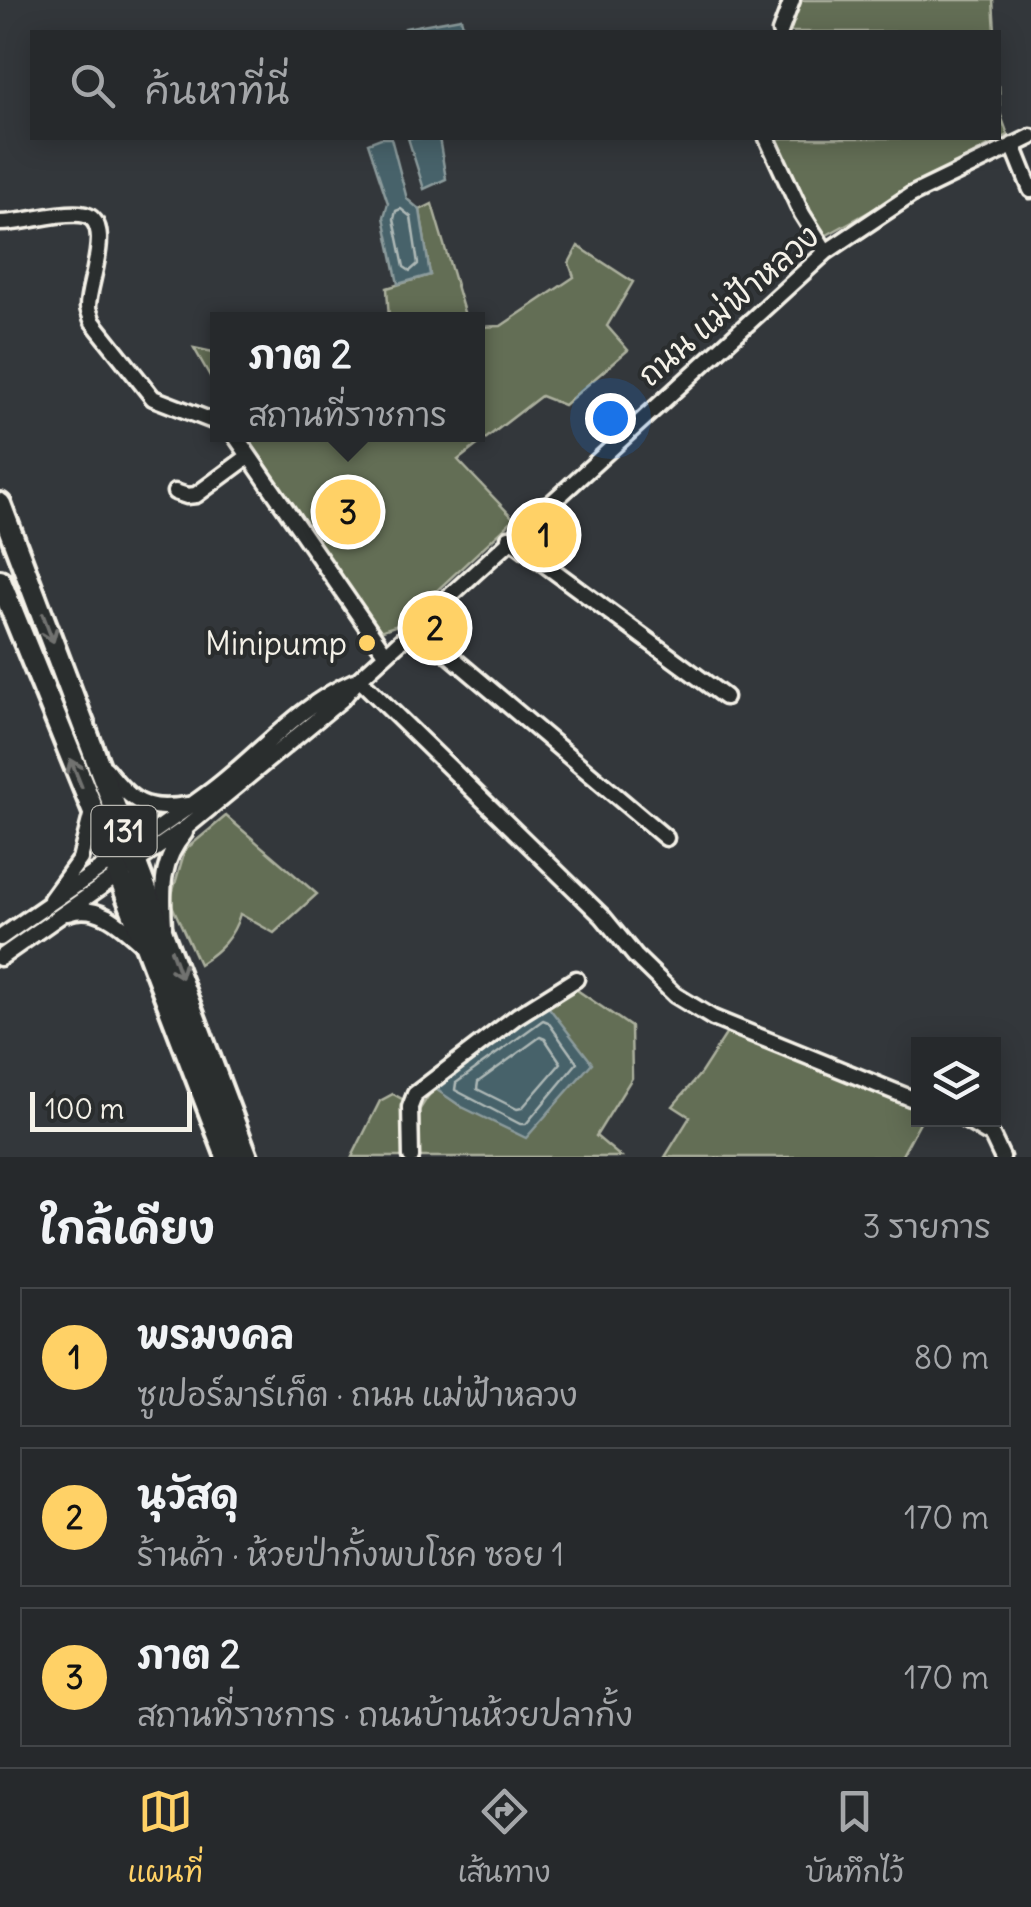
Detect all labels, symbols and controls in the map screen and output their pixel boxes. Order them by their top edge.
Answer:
search box [30,30,1001,140]
icon: search [65,58,120,113]
text: ค้นหาที่นี่ [145,67,289,114]
street label: ถนน แม่ฟ้าหลวง [629,215,827,395]
popup [210,312,485,442]
text: ภาต 2 [248,331,352,378]
your location [585,393,636,444]
text: สถานที่ราชการ [248,394,447,435]
pin: 3 [316,474,380,550]
pin: 1 [512,498,576,572]
pin: 2 [402,590,468,666]
one-way arrow [40,612,58,643]
place label: Minipump [205,623,347,664]
marker: Minipump [356,632,378,654]
one-way arrow [66,759,84,789]
road number: 131 [92,806,156,856]
one-way arrow [168,948,186,979]
map controls [911,1037,1001,1127]
button: layers [911,1037,1001,1127]
scale bar [30,1087,192,1132]
text: 100 m [45,1091,124,1127]
text: ใกล้เคียง [40,1202,215,1254]
text: 3 รายการ [863,1206,991,1247]
text: พรมงคล [137,1311,294,1358]
text: 1 [68,1337,81,1378]
text: 80 m [914,1337,989,1378]
text: ซูเปอร์มาร์เก็ต · ถนน แม่ฟ้าหลวง [137,1374,578,1415]
text: นุวัสดุ [137,1471,239,1518]
text: 2 [66,1497,83,1538]
text: 170 m [904,1497,989,1538]
text: ร้านค้า · ห้วยป่ากั้งพบโชค ซอย 1 [137,1534,564,1575]
text: ภาต 2 [137,1631,241,1678]
text: 3 [65,1657,84,1698]
text: 170 m [904,1657,989,1698]
text: สถานที่ราชการ · ถนนบ้านห้วยปลากั้ง [137,1694,633,1735]
tab: แผนที่ [127,1784,203,1893]
tab: เส้นทาง [458,1784,550,1893]
tab: บันทึกไว้ [805,1784,904,1893]

